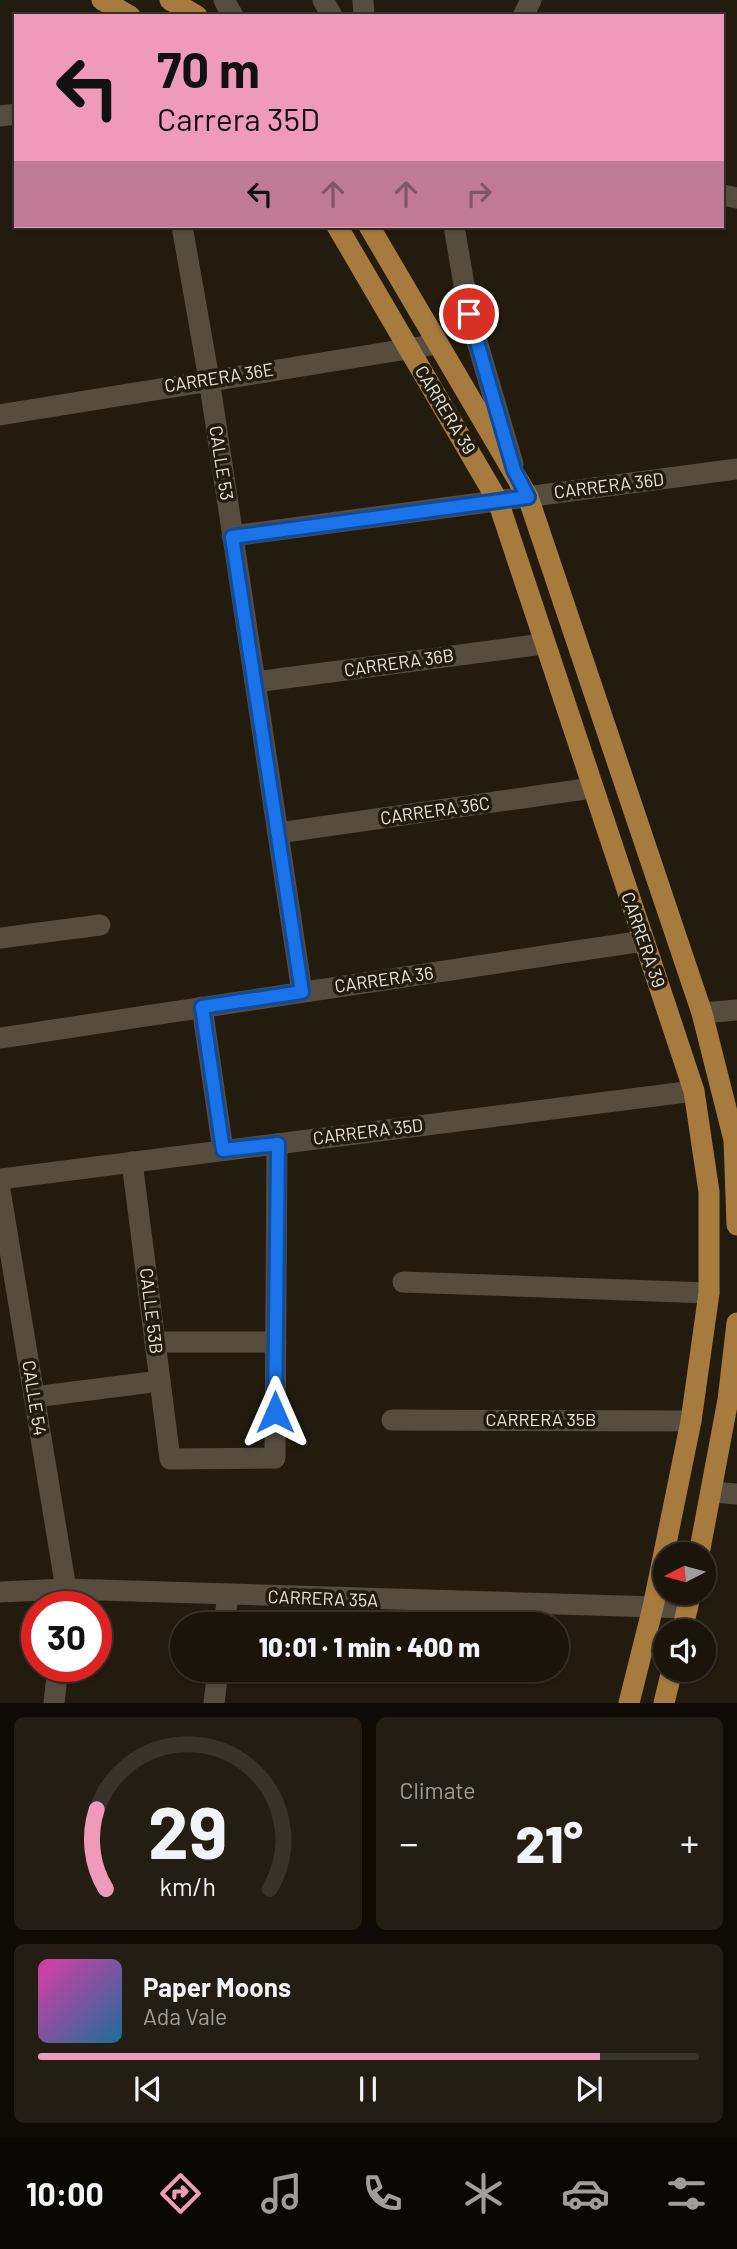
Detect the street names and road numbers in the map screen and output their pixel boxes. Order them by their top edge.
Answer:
street label: CARRERA 36E [163,358,275,397]
street label: CARRERA 39 [411,361,481,458]
street label: CALLE 53 [205,424,239,502]
street label: CARRERA 36D [553,467,665,503]
street label: CARRERA 36B [342,643,455,681]
street label: CARRERA 36C [379,791,491,829]
street label: CARRERA 39 [617,889,671,990]
street label: CARRERA 36 [333,961,435,997]
street label: CARRERA 35D [312,1113,424,1149]
street label: CALLE 53B [136,1267,168,1355]
street label: CALLE 54 [18,1359,52,1437]
street label: CARRERA 35B [486,1408,596,1430]
street label: CARRERA 35A [267,1585,379,1611]

